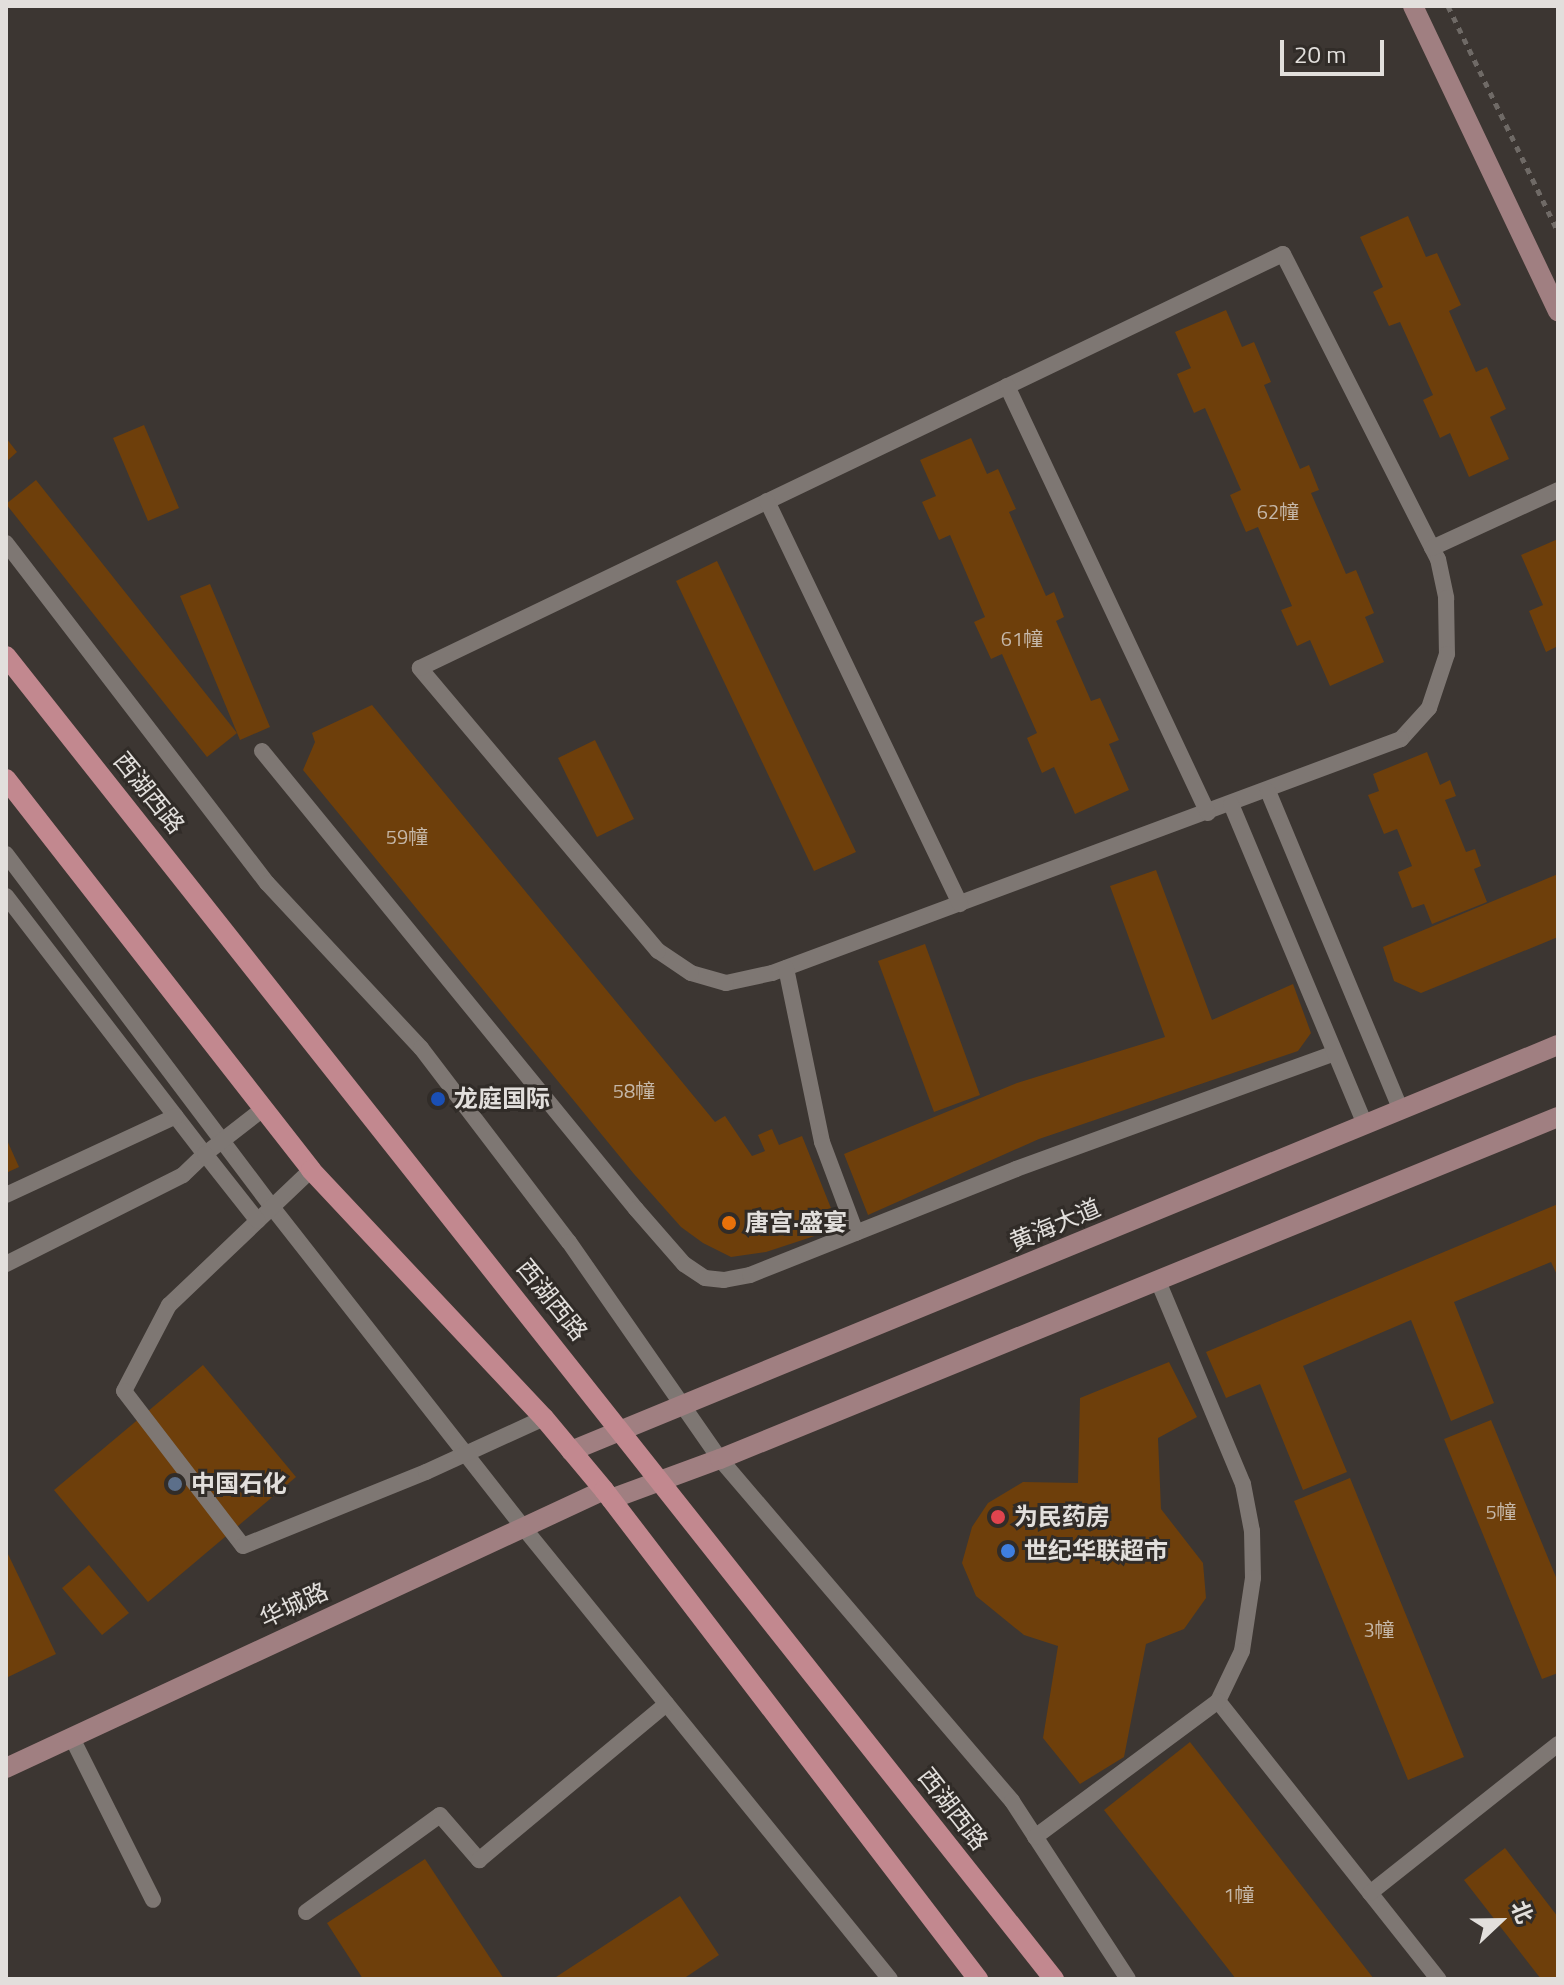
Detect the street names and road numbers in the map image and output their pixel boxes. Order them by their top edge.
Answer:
street label: 西湖西路 [108,747,190,839]
street label: 黄海大道 [1005,1193,1105,1257]
street label: 西湖西路 [511,1254,593,1346]
street label: 华城路 [255,1577,333,1633]
street label: 西湖西路 [912,1762,994,1856]

